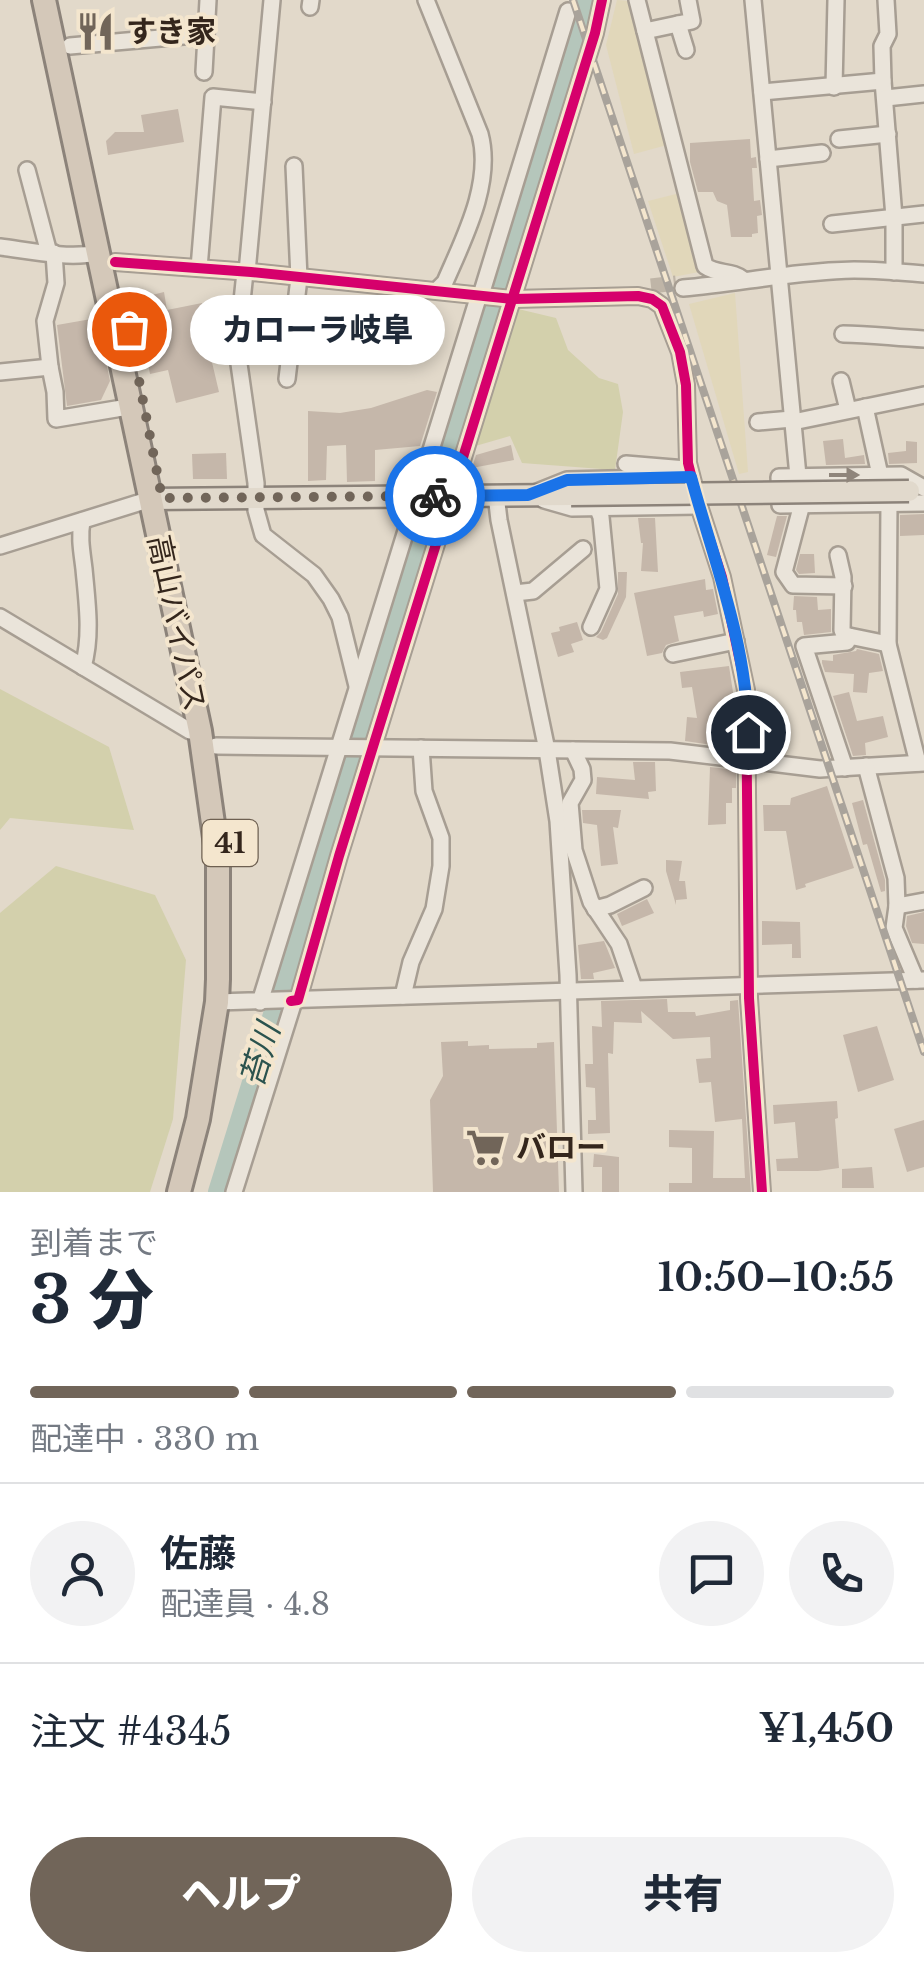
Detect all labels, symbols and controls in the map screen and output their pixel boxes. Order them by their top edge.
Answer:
restaurant icon: すき家 [75,10,117,52]
place label: すき家 [126,13,216,50]
pin [87,287,172,372]
callout: カローラ岐阜 [189,294,444,364]
icon: bag [102,302,157,357]
text: カローラ岐阜 [221,310,414,350]
courier [385,446,485,546]
one-way arrow [828,467,860,483]
icon: bike [408,469,463,524]
street label: 高山バイパス [140,531,214,715]
pin [706,690,791,775]
icon: home [721,705,776,760]
road number: 41 [202,820,258,866]
water label: 苔川 [232,1016,289,1091]
supermarket icon: バロー [465,1126,507,1168]
place label: バロー [516,1129,606,1166]
text: 到着まで [30,1223,158,1263]
text: 10:50–10:55 [658,1254,894,1301]
text: 3 分 [30,1260,154,1341]
text: 配達中 · 330 m [30,1419,259,1459]
button: person [30,1521,135,1626]
button: chat [659,1521,764,1626]
button: phone [789,1521,894,1626]
text: 佐藤 [160,1530,236,1577]
text: 配達員 · 4.8 [160,1584,330,1624]
text: ¥1,450 [759,1705,894,1752]
text: 注文 #4345 [30,1708,232,1755]
button: ヘルプ [30,1837,452,1952]
button: 共有 [472,1837,894,1952]

